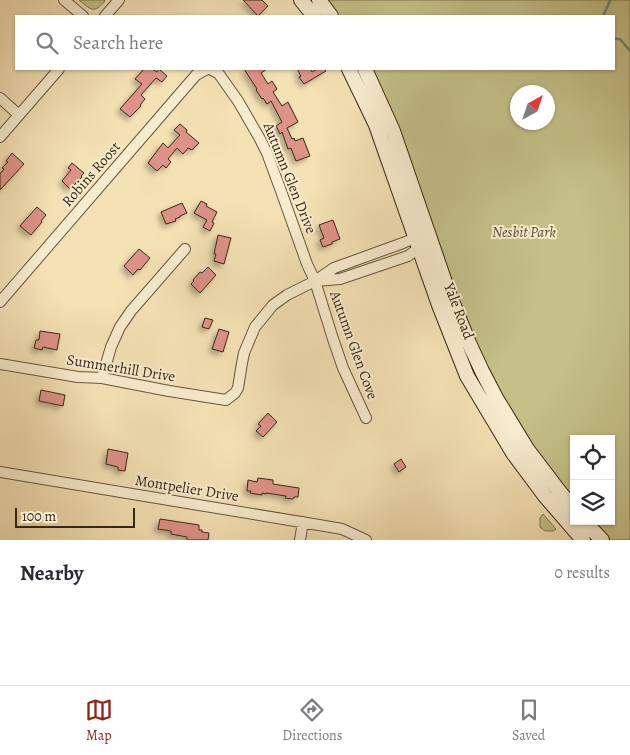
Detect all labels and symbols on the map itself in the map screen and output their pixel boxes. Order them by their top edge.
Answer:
north arrow [510,85,555,130]
street label: Autumn Glen Drive [258,118,322,237]
street label: Robins Roost [57,137,125,211]
park label: Nesbit Park [492,222,556,242]
street label: Yale Road [439,279,479,343]
street label: Autumn Glen Cove [325,287,383,402]
street label: Summerhill Drive [65,350,177,387]
street label: Montpelier Drive [134,470,241,506]
scale bar [15,505,135,528]

